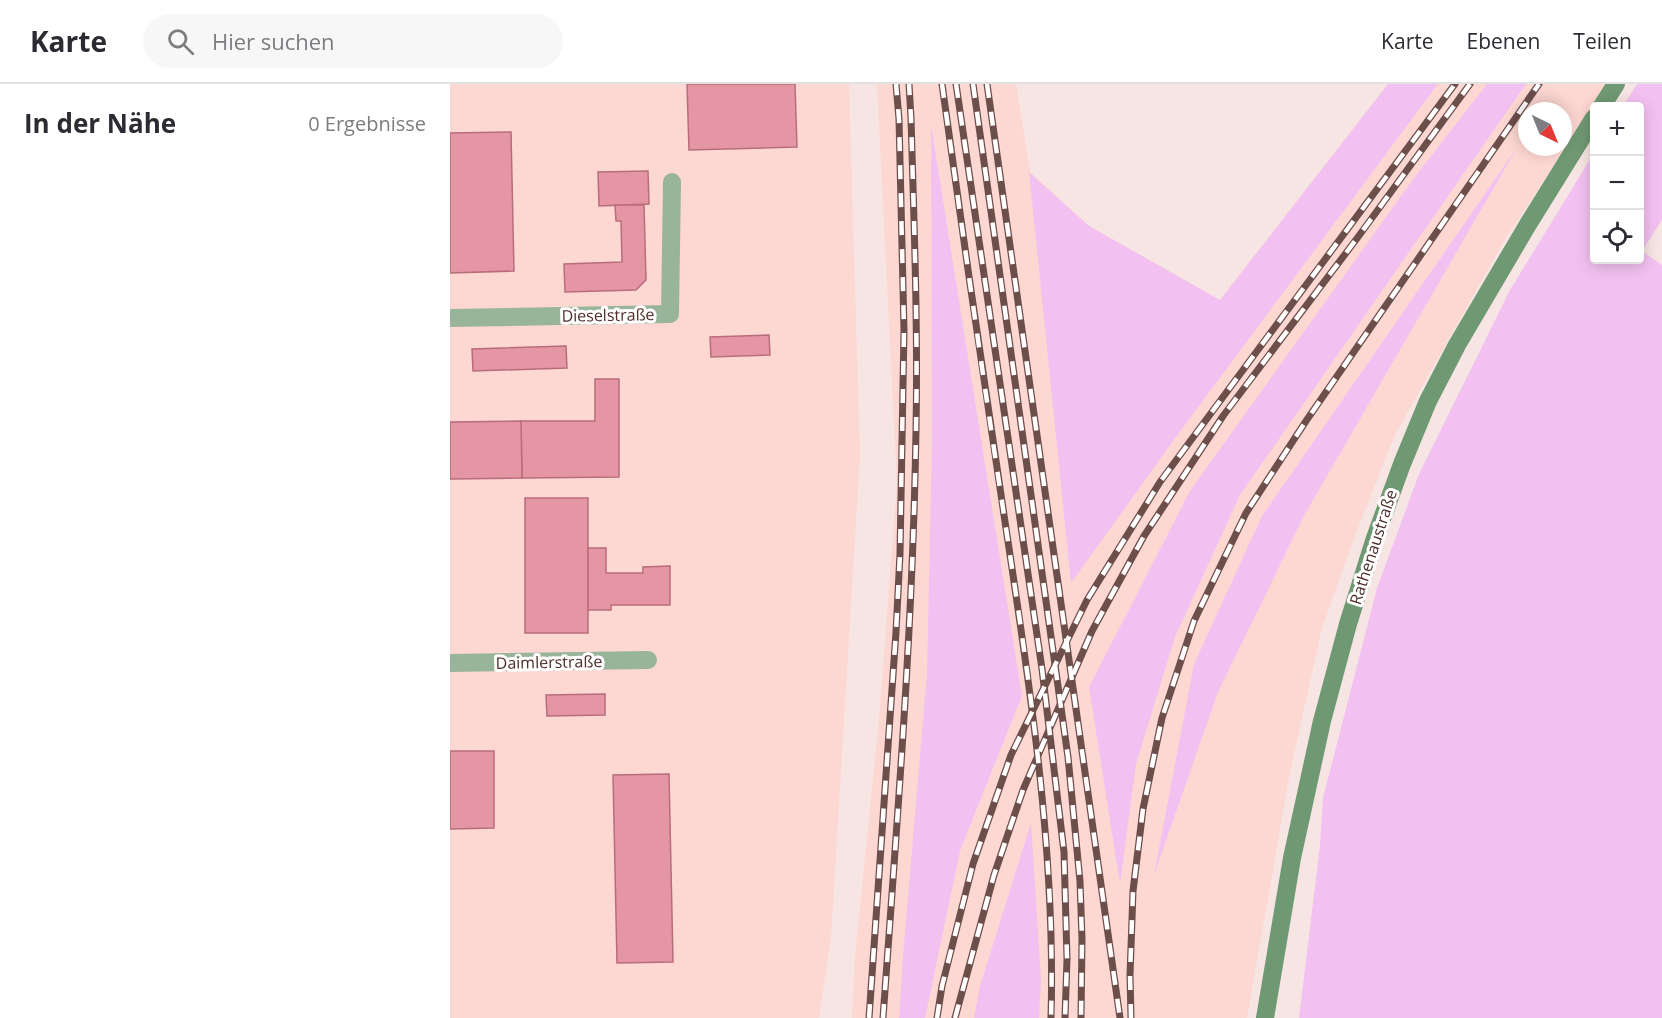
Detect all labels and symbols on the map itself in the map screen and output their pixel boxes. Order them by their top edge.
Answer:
north arrow [1518,102,1572,156]
street label: Dieselstraße [561,303,655,327]
street label: Rathenaustraße [1344,487,1402,607]
street label: Daimlerstraße [496,650,603,674]

